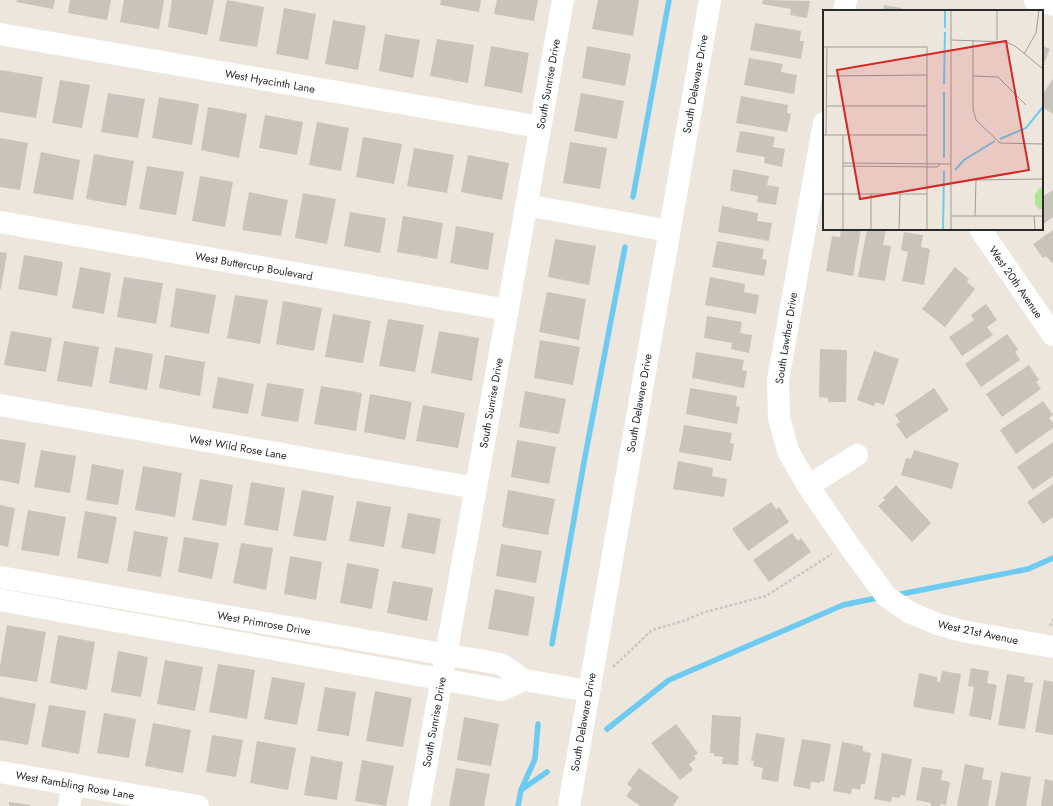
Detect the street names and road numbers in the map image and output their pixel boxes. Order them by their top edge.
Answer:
street label: South Delaware Drive [678,33,712,135]
street label: South Sunrise Drive [532,37,564,130]
street label: West Hyacinth Lane [224,65,317,97]
street label: West 20th Avenue [985,243,1047,322]
street label: West Buttercup Boulevard [194,248,314,284]
street label: South Lawther Drive [771,291,801,385]
street label: South Delaware Drive [622,352,656,454]
street label: South Sunrise Drive [475,356,507,449]
street label: West Wild Rose Lane [188,431,289,464]
street label: West Primrose Drive [216,607,312,639]
street label: West 21st Avenue [936,616,1020,648]
street label: South Delaware Drive [566,671,600,773]
street label: South Sunrise Drive [418,675,450,768]
street label: West Rambling Rose Lane [14,767,136,803]

